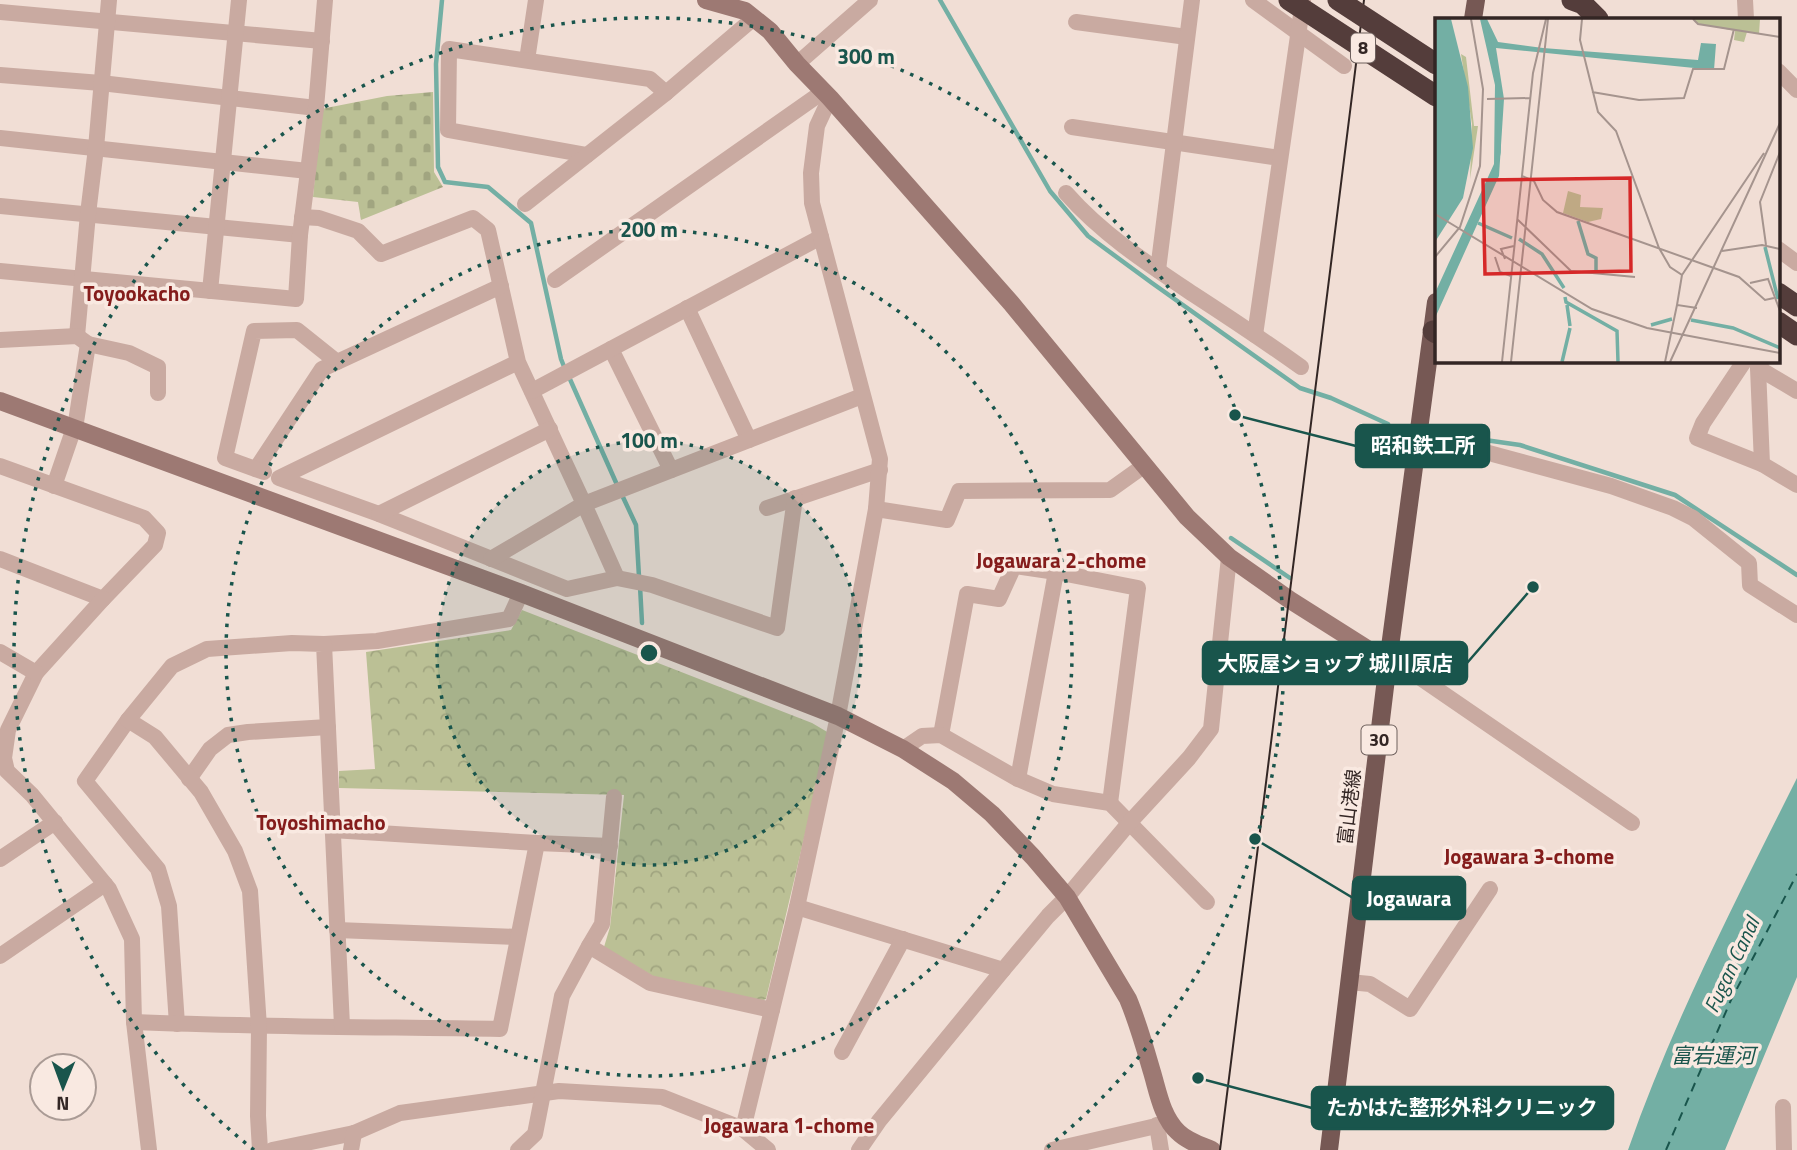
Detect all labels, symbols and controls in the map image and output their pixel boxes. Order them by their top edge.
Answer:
inset map [1435,18,1780,362]
road number: 8 [1351,33,1375,62]
text: 300 m [837,40,895,72]
text: 200 m [620,213,678,245]
district label: Toyookacho [84,277,190,309]
text: 100 m [620,424,678,456]
callout: 昭和鉄工所 [1356,425,1489,467]
text: 昭和鉄工所 [1371,429,1476,461]
district label: Jogawara 2-chome [976,544,1146,576]
centre of rings [637,641,661,665]
callout: 大阪屋ショップ 城川原店 [1203,642,1467,684]
text: 大阪屋ショップ 城川原店 [1217,647,1453,679]
road number: 30 [1362,726,1396,754]
street label: 富山港線 [1329,767,1368,846]
district label: Toyoshimacho [256,806,386,838]
district label: Jogawara 3-chome [1444,840,1614,872]
callout: Jogawara [1353,877,1465,919]
text: Jogawara [1367,882,1452,914]
water label: Fugan Canal [1695,909,1768,1018]
water label: 富岩運河 [1671,1039,1759,1071]
north arrow [28,1052,98,1122]
callout: たかはた整形外科クリニック [1312,1087,1613,1129]
text: N [56,1090,70,1119]
text: たかはた整形外科クリニック [1326,1091,1598,1123]
district label: Jogawara 1-chome [704,1109,874,1141]

